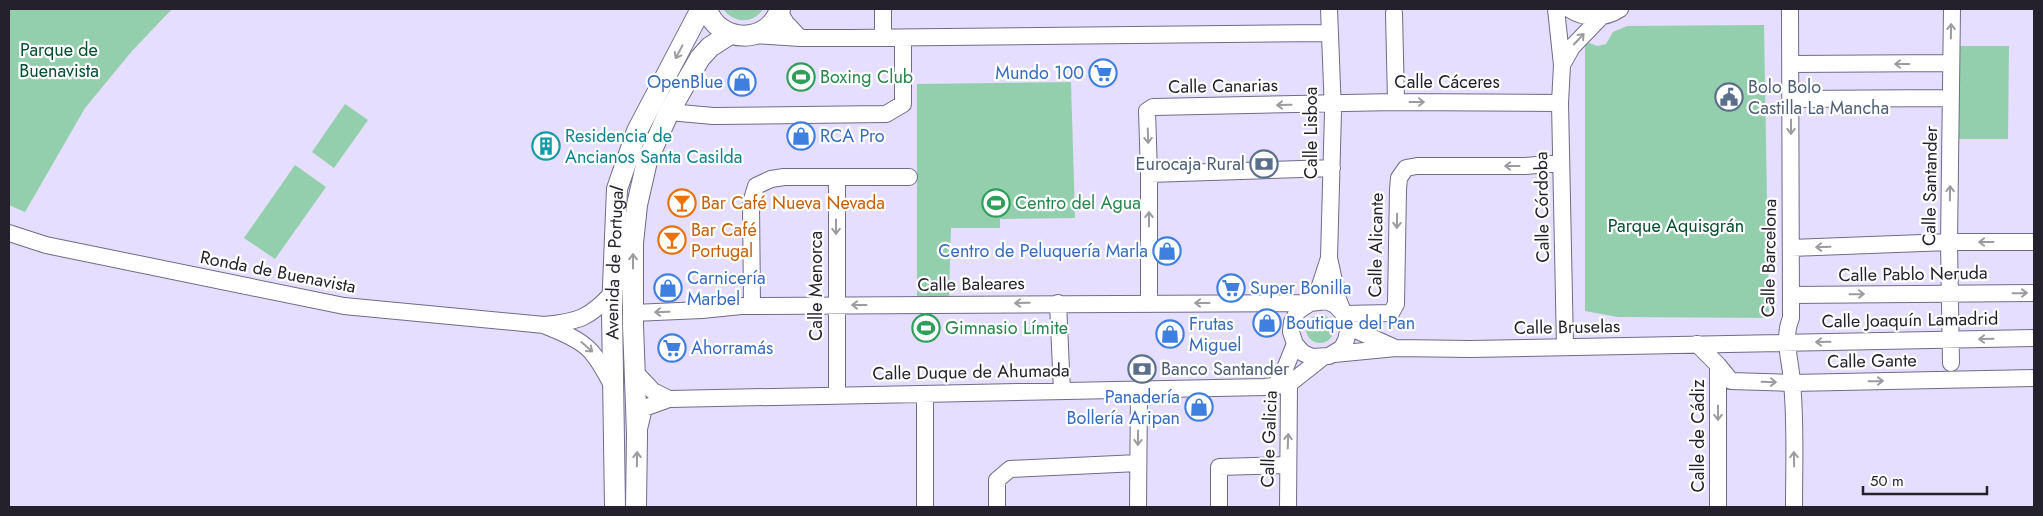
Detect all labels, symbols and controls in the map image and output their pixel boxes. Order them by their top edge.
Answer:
one-way arrow [1946,23,1956,39]
one-way arrow [1573,33,1585,46]
park label: Parque de Buenavista [19,37,99,84]
one-way arrow [674,44,683,59]
supermarket icon: Mundo 100 [1088,58,1118,88]
one-way arrow [1894,59,1910,69]
place label: Mundo 100 [995,60,1084,86]
sports icon: Boxing Club [786,62,816,92]
place label: Boxing Club [820,64,913,90]
shop icon: OpenBlue [727,67,757,97]
place label: OpenBlue [647,69,723,95]
street label: Calle Cáceres [1394,69,1500,95]
street label: Calle Canarias [1168,72,1278,100]
place label: Bolo Bolo Castilla La Mancha [1748,74,1889,121]
public building icon: Bolo Bolo Castilla La Mancha [1714,82,1744,112]
street label: Calle Lisboa [1298,87,1324,179]
one-way arrow [1408,97,1424,107]
one-way arrow [1276,100,1292,109]
one-way arrow [1786,119,1796,135]
shop icon: RCA Pro [786,121,816,151]
place label: Residencia de Ancianos Santa Casilda [565,123,743,170]
place label: RCA Pro [820,123,885,149]
street label: Calle Santander [1916,125,1944,246]
one-way arrow [1143,127,1152,143]
building icon: Residencia de Ancianos Santa Casilda [531,131,561,161]
bank icon: Eurocaja Rural [1249,149,1279,179]
place label: Eurocaja Rural [1136,151,1245,177]
street label: Calle Córdoba [1528,151,1556,263]
one-way arrow [1505,161,1521,171]
street label: Avenida de Portugal [599,182,630,340]
one-way arrow [1945,185,1954,201]
bar icon: Bar Café Nueva Nevada [667,188,697,218]
sports icon: Centro del Agua [981,188,1011,218]
place label: Bar Café Nueva Nevada [701,190,885,216]
place label: Centro del Agua [1015,190,1141,216]
street label: Calle Alicante [1362,192,1390,298]
street label: Calle Barcelona [1755,199,1783,317]
one-way arrow [1144,211,1154,228]
one-way arrow [1392,212,1402,229]
park label: Parque Aquisgrán [1608,213,1744,239]
place label: Bar Café Portugal [691,217,757,264]
one-way arrow [831,218,841,234]
bar icon: Bar Café Portugal [657,225,687,255]
street label: Calle Menorca [803,231,829,341]
shop icon: Centro de Peluquería Marla [1152,236,1182,266]
one-way arrow [1978,237,1994,247]
place label: Centro de Peluquería Marla [938,238,1148,264]
one-way arrow [1815,242,1831,251]
street label: Ronda de Buenavista [198,244,358,300]
one-way arrow [628,253,638,270]
street label: Calle Pablo Neruda [1838,260,1988,288]
place label: Carnicería Marbel [687,265,766,312]
street label: Calle Baleares [917,270,1025,298]
shop icon: Carnicería Marbel [653,273,683,303]
supermarket icon: Super Bonilla [1216,273,1246,303]
place label: Super Bonilla [1250,275,1351,301]
one-way arrow [2012,288,2028,298]
one-way arrow [1849,289,1865,299]
one-way arrow [1194,298,1210,308]
one-way arrow [1014,299,1030,308]
one-way arrow [851,300,868,310]
street label: Calle Joaquín Lamadrid [1821,305,1999,335]
one-way arrow [654,308,670,317]
shop icon: Boutique del Pan [1252,308,1282,338]
place label: Boutique del Pan [1286,310,1415,336]
place label: Frutas Miguel [1189,311,1241,358]
sports icon: Gimnasio Límite [911,313,941,343]
street label: Calle Bruselas [1514,313,1620,341]
place label: Gimnasio Límite [945,315,1068,341]
shop icon: Frutas Miguel [1155,319,1185,349]
supermarket icon: Ahorramás [657,333,687,363]
one-way arrow [1978,334,1994,344]
place label: Ahorramás [691,335,773,361]
one-way arrow [1815,337,1831,346]
one-way arrow [580,341,593,353]
street label: Calle Gante [1827,347,1917,375]
bank icon: Banco Santander [1127,354,1157,384]
place label: Banco Santander [1161,356,1290,382]
street label: Calle Duque de Ahumada [872,357,1070,387]
one-way arrow [1868,376,1884,386]
one-way arrow [1760,377,1777,387]
street label: Calle de Cádiz [1685,379,1711,493]
place label: Panadería Bollería Aripan [1067,384,1180,431]
street label: Calle Galicia [1254,390,1284,488]
shop icon: Panadería Bollería Aripan [1184,392,1214,422]
one-way arrow [1713,405,1723,421]
one-way arrow [1133,430,1143,446]
one-way arrow [1283,433,1293,450]
one-way arrow [632,451,642,467]
one-way arrow [1789,451,1799,467]
scale bar [1863,464,1987,496]
text: 50 m [1870,470,1904,492]

